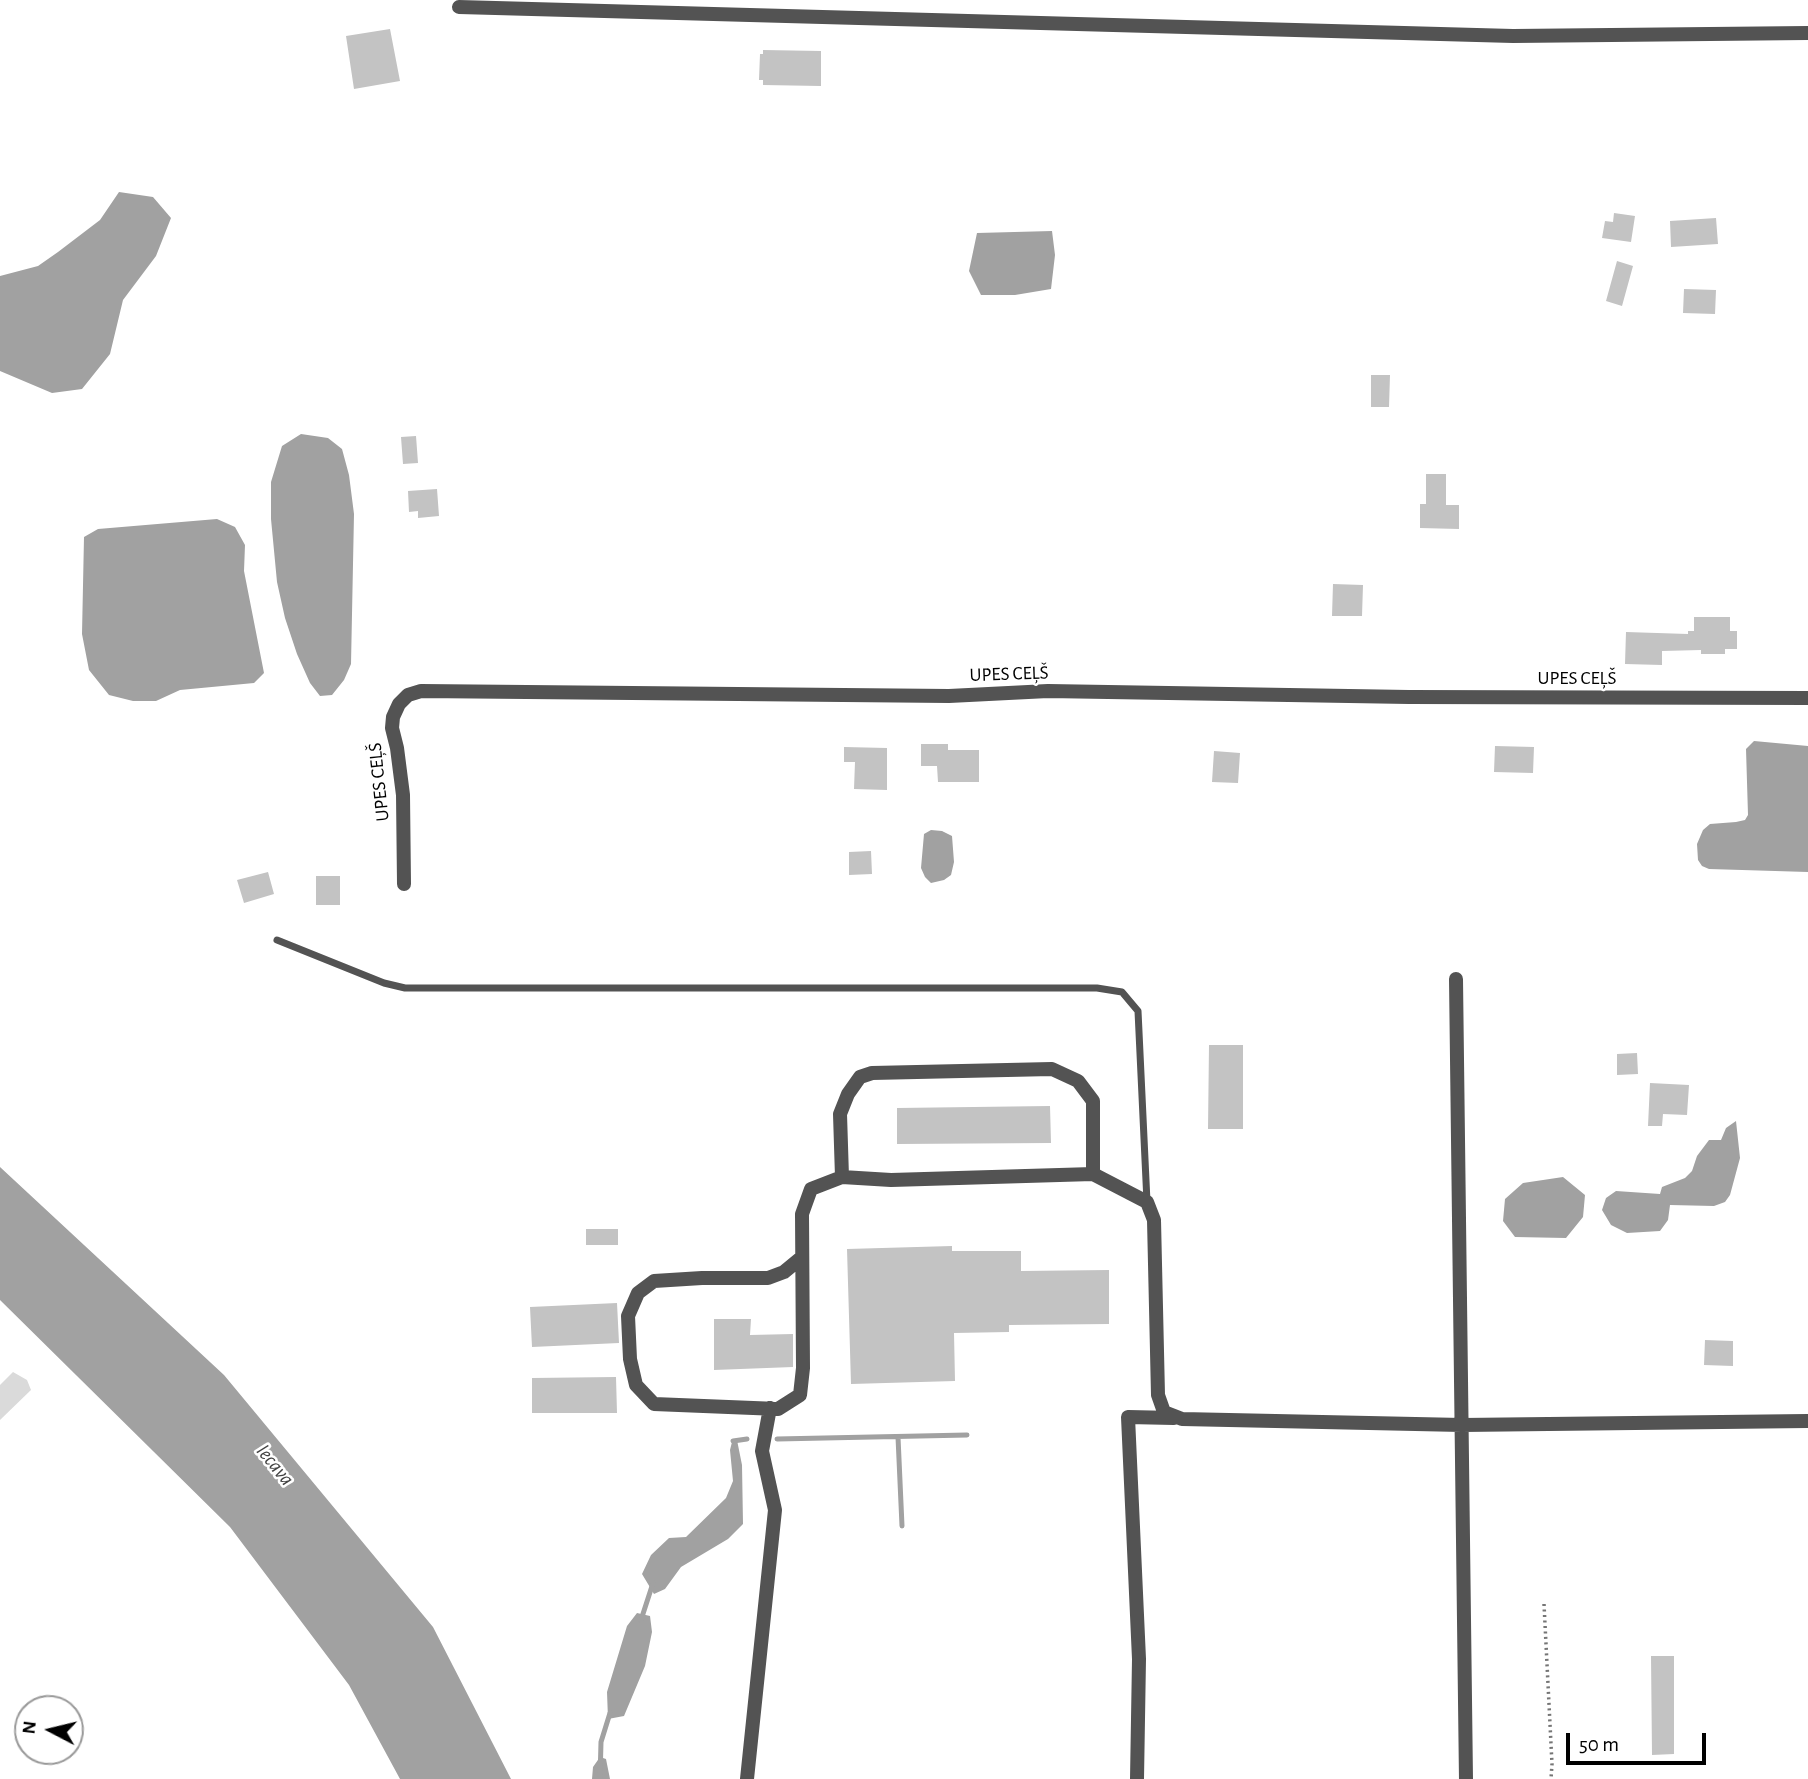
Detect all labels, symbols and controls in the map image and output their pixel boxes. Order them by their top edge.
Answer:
street label: UPES CEĻŠ [969,661,1049,687]
street label: UPES CEĻŠ [1538,667,1616,689]
street label: UPES CEĻŠ [364,742,394,822]
water label: Iecava [251,1439,299,1491]
north arrow [14,1695,84,1765]
text: N [19,1720,40,1735]
scale bar [1570,1720,1710,1764]
text: 50 m [1579,1734,1619,1755]

